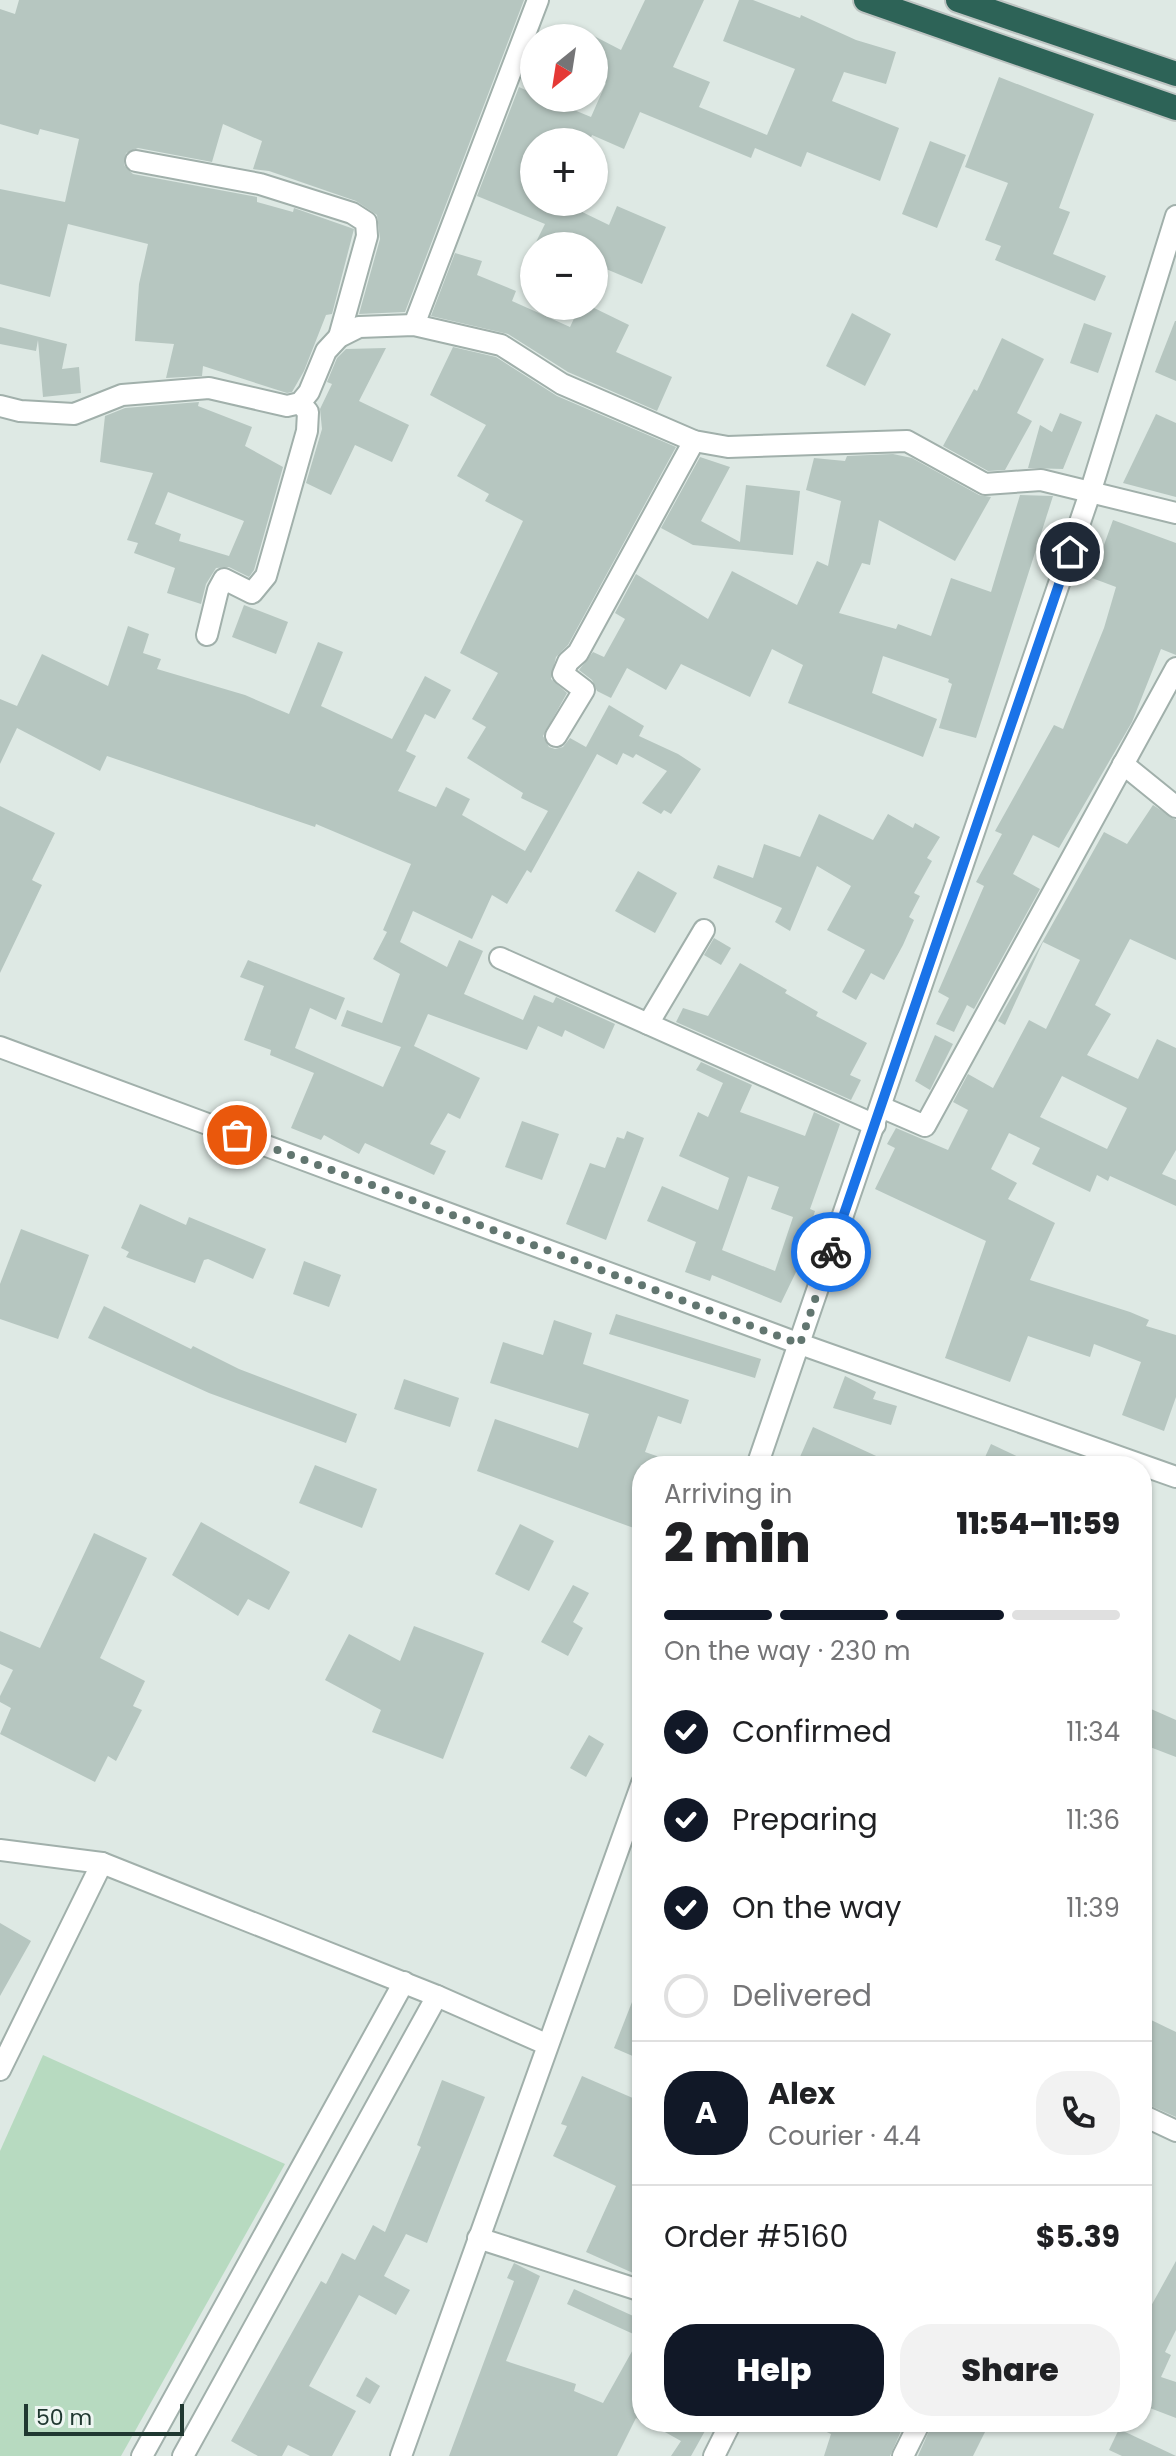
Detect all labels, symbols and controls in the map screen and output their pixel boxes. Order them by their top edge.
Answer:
north arrow [520,24,608,112]
map controls [520,24,608,320]
button: + [520,128,608,216]
button: − [520,232,608,320]
pin [1036,518,1104,586]
icon: home [1048,530,1092,574]
pin [203,1101,271,1169]
icon: bag [215,1113,259,1157]
courier [791,1212,871,1292]
icon: bike [809,1230,853,1274]
text: Arriving in [664,1476,793,1512]
text: 11:54–11:59 [957,1502,1120,1545]
text: 2 min [664,1507,811,1580]
text: On the way · 230 m [664,1633,910,1669]
icon: check [664,1710,708,1754]
text: Confirmed [732,1710,892,1753]
text: 11:34 [1066,1714,1120,1750]
icon: check [664,1798,708,1842]
text: Preparing [732,1798,878,1841]
text: 11:36 [1066,1802,1120,1838]
icon: check [664,1886,708,1930]
text: On the way [732,1886,901,1929]
text: 11:39 [1066,1890,1120,1926]
text: Delivered [732,1974,872,2017]
button: phone [1036,2071,1120,2155]
text: Alex [768,2072,835,2115]
text: A [695,2091,717,2134]
text: Courier · 4.4 [768,2118,921,2154]
text: Order #5160 [664,2215,848,2258]
text: $5.39 [1036,2215,1120,2258]
button: Help [664,2324,884,2416]
button: Share [900,2324,1120,2416]
scale bar [24,2400,184,2436]
text: 50 m [36,2402,92,2433]

